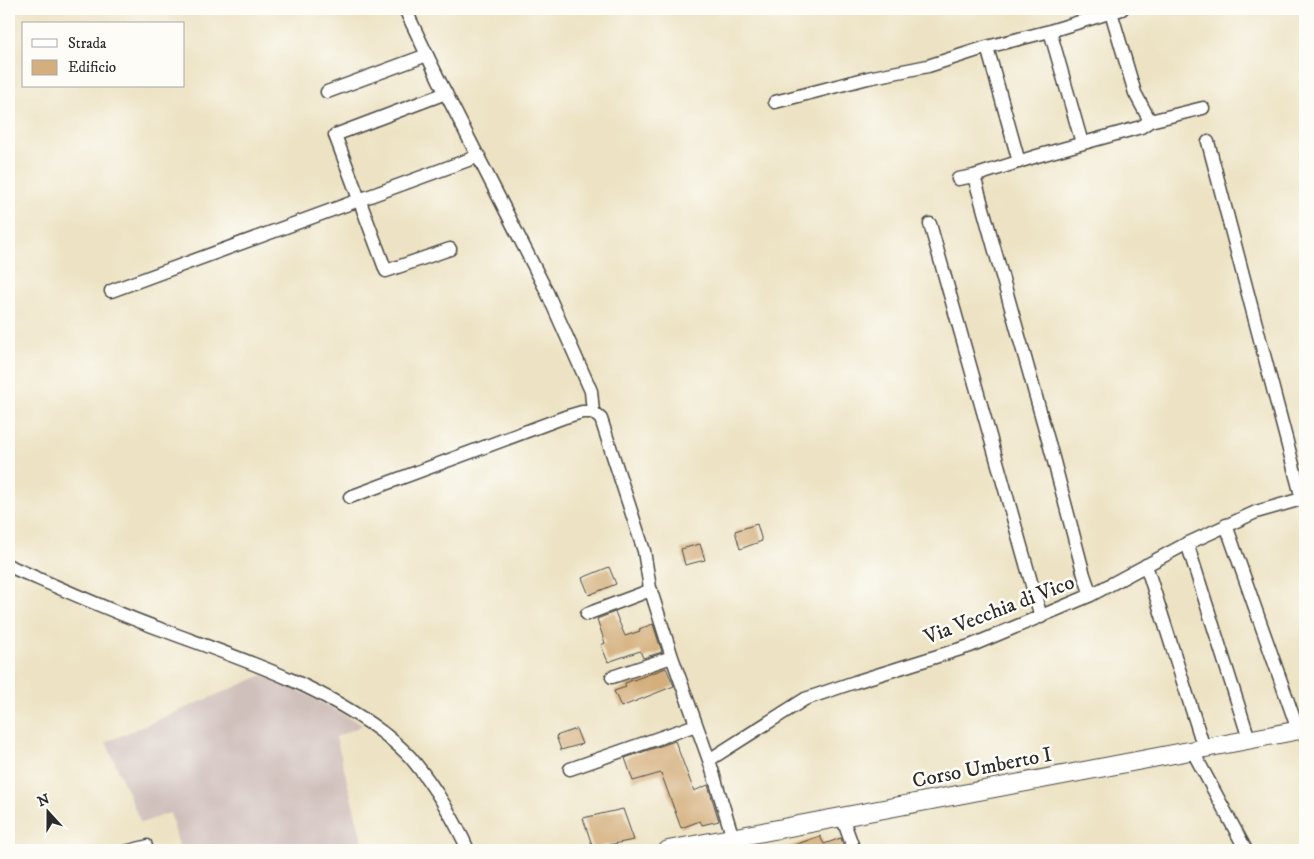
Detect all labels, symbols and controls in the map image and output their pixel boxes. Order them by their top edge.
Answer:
legend [22,22,185,88]
text: Strada [68,34,107,53]
text: Edificio [68,58,116,77]
street label: Via Vecchia di Vico [920,569,1078,651]
street label: Corso Umberto I [910,742,1054,794]
north arrow [22,786,72,836]
text: N [35,790,53,811]

